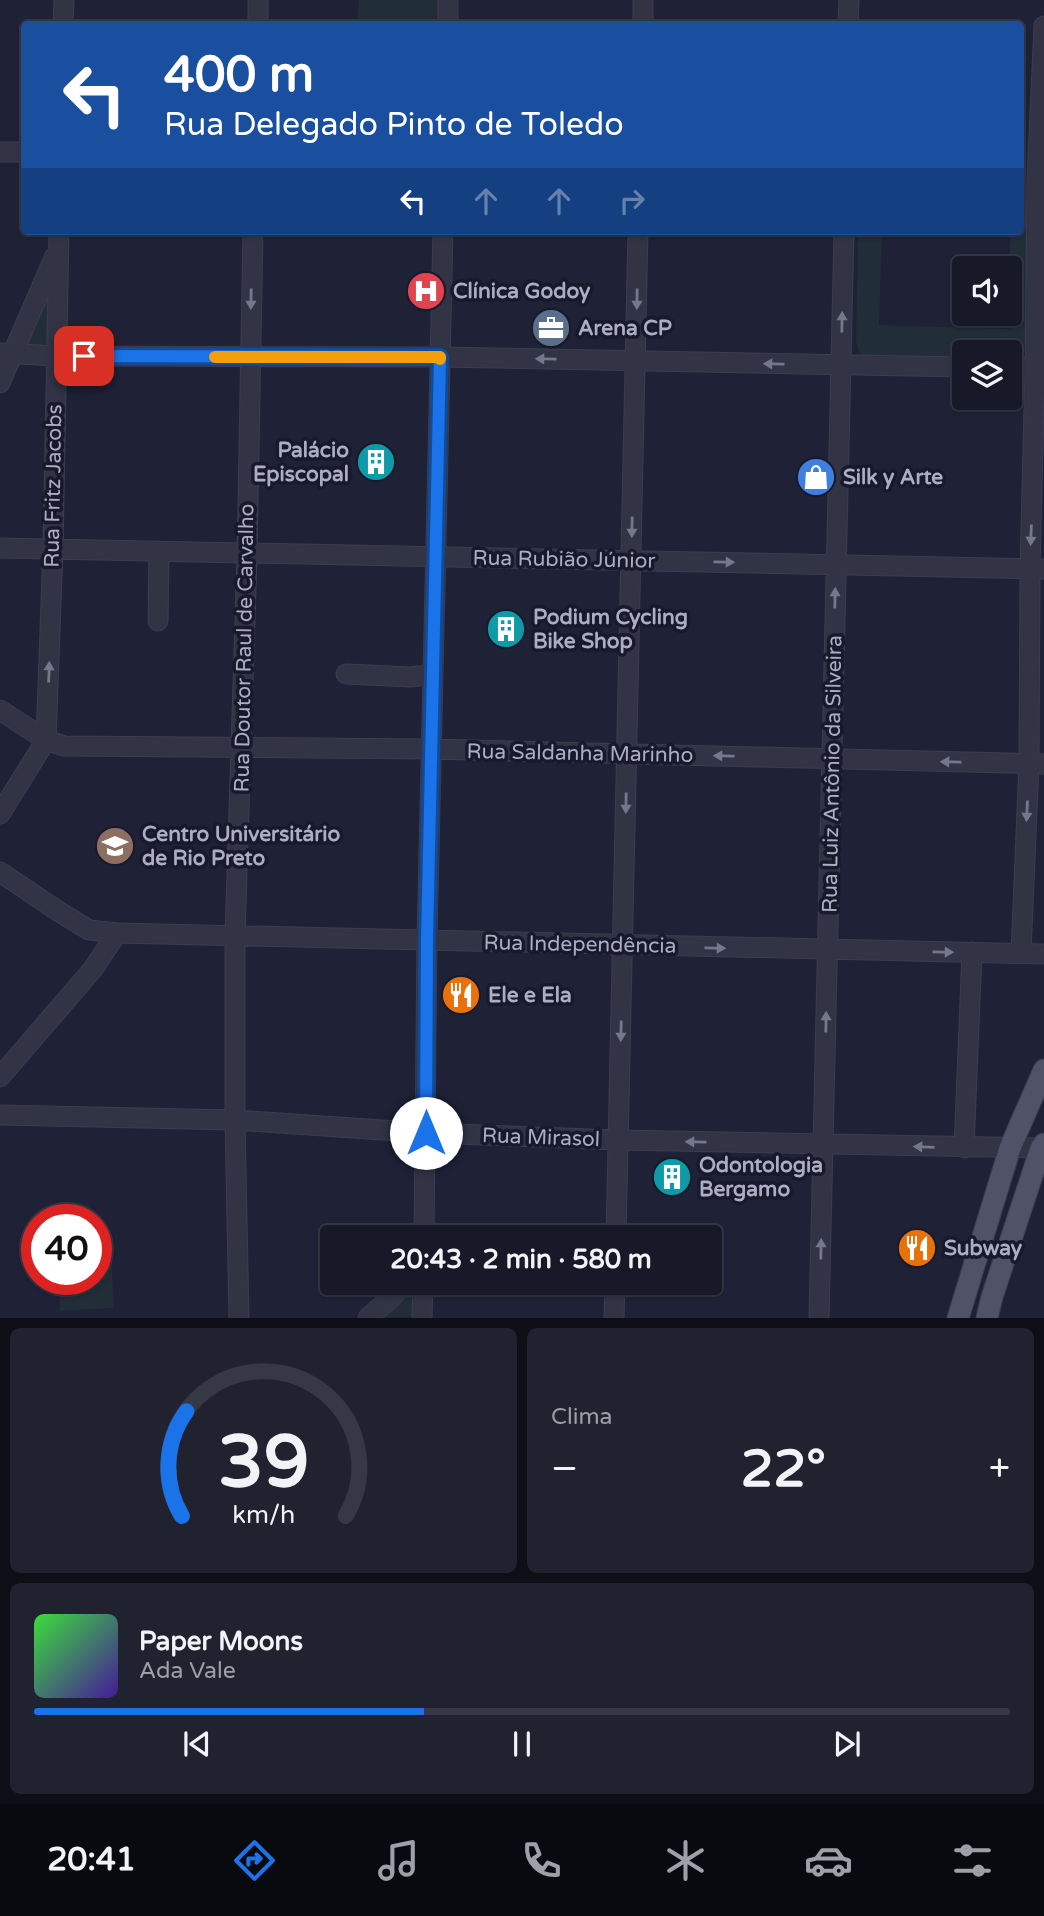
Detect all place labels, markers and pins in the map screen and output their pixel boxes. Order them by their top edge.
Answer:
hospital icon: Clínica Godoy [405,270,447,312]
place label: Clínica Godoy [453,279,591,304]
office icon: Arena CP [530,307,572,349]
place label: Arena CP [578,316,672,341]
pin [54,326,114,386]
place label: Palácio Episcopal [253,438,349,487]
building icon: Palácio Episcopal [355,441,397,483]
shop icon: Silk y Arte [795,456,837,498]
place label: Silk y Arte [843,465,943,490]
place label: Podium Cycling Bike Shop [533,605,688,654]
building icon: Podium Cycling Bike Shop [485,608,527,650]
place label: Centro Universitário de Rio Preto [142,822,341,871]
school or university icon: Centro Universitário de Rio Preto [94,825,136,867]
restaurant icon: Ele e Ela [440,974,482,1016]
place label: Ele e Ela [488,983,572,1008]
place label: Odontologia Bergamo [699,1153,823,1202]
building icon: Odontologia Bergamo [651,1156,693,1198]
restaurant icon: Subway [896,1227,938,1269]
place label: Subway [944,1236,1023,1261]

